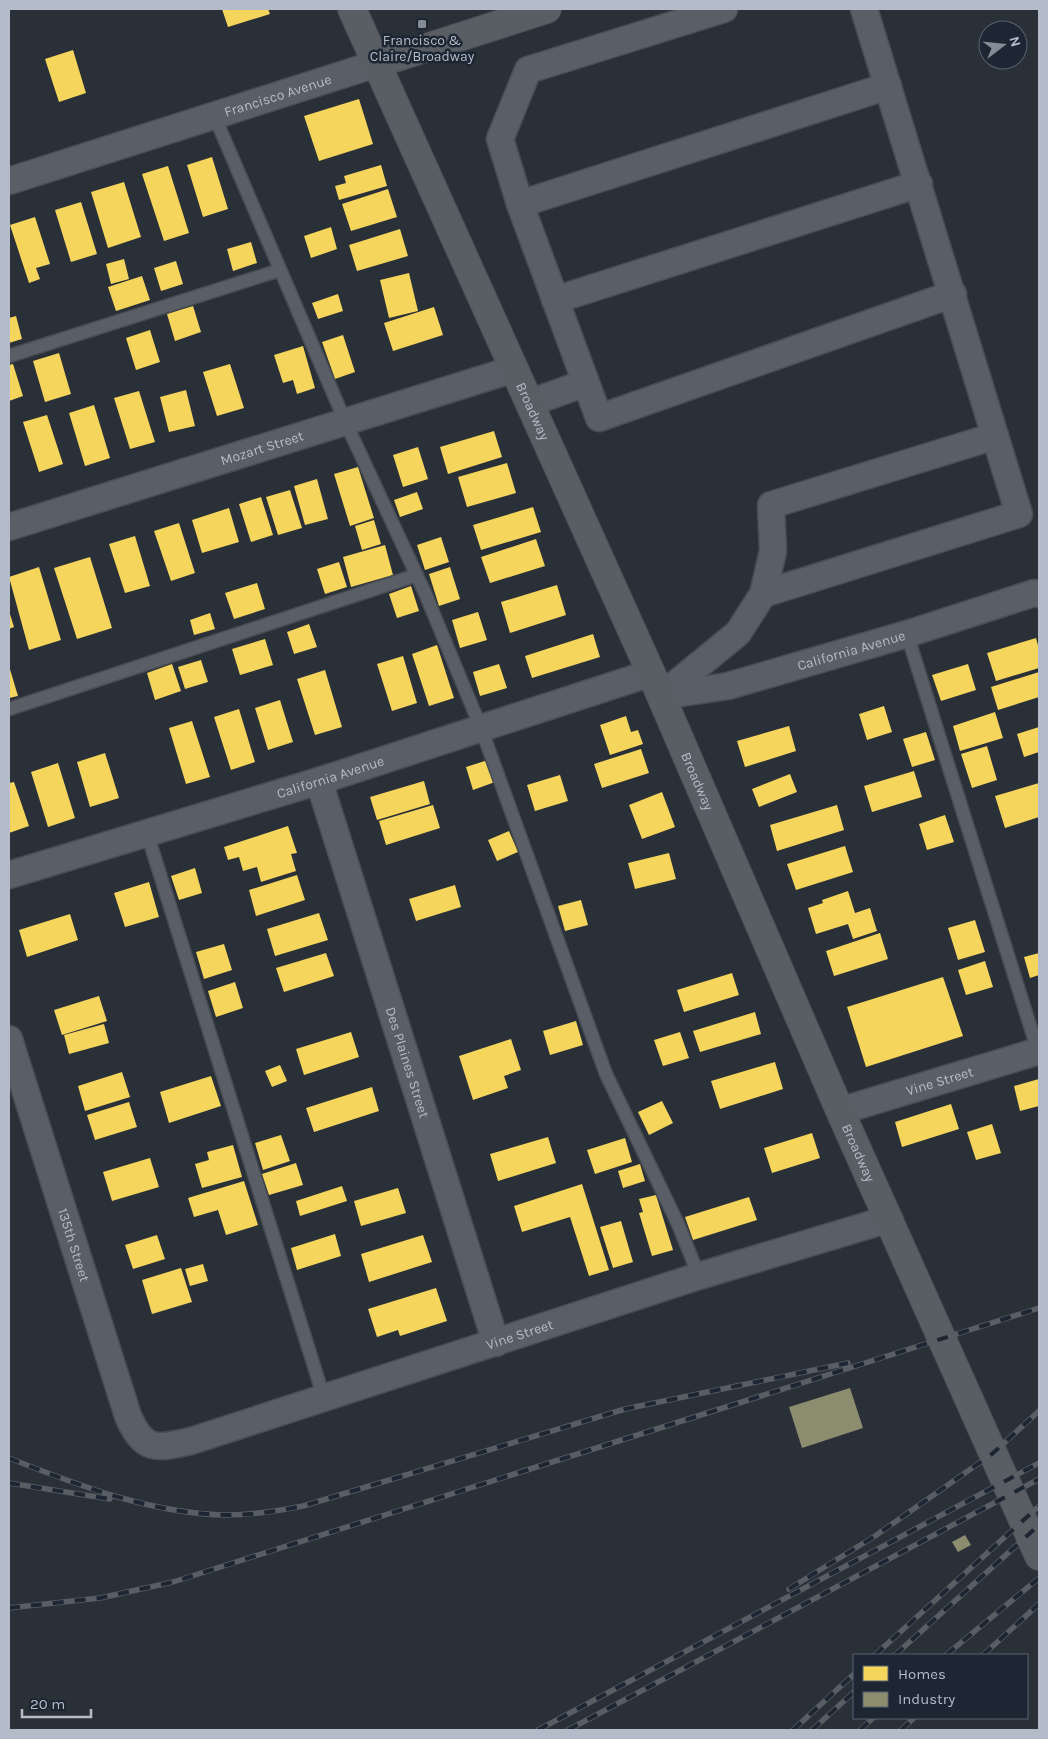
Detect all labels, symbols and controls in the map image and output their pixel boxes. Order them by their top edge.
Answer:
marker: Francisco & Claire/Broadway [416,18,428,30]
north arrow [978,20,1028,70]
place label: Francisco & Claire/Broadway [370,32,475,65]
text: N [1005,34,1025,49]
street label: Francisco Avenue [222,70,333,120]
street label: Broadway [513,379,554,443]
street label: Mozart Street [218,427,305,469]
street label: California Avenue [795,626,907,674]
street label: Broadway [678,749,718,813]
street label: California Avenue [275,752,386,802]
street label: Des Plaines Street [382,1005,433,1120]
street label: Vine Street [904,1063,975,1099]
street label: Broadway [838,1121,879,1185]
street label: 135th Street [54,1206,94,1284]
street label: Vine Street [484,1315,555,1353]
legend [853,1654,1028,1719]
text: Homes [898,1665,946,1683]
scale bar [22,1686,91,1718]
text: Industry [898,1690,955,1708]
text: 20 m [30,1695,65,1713]

